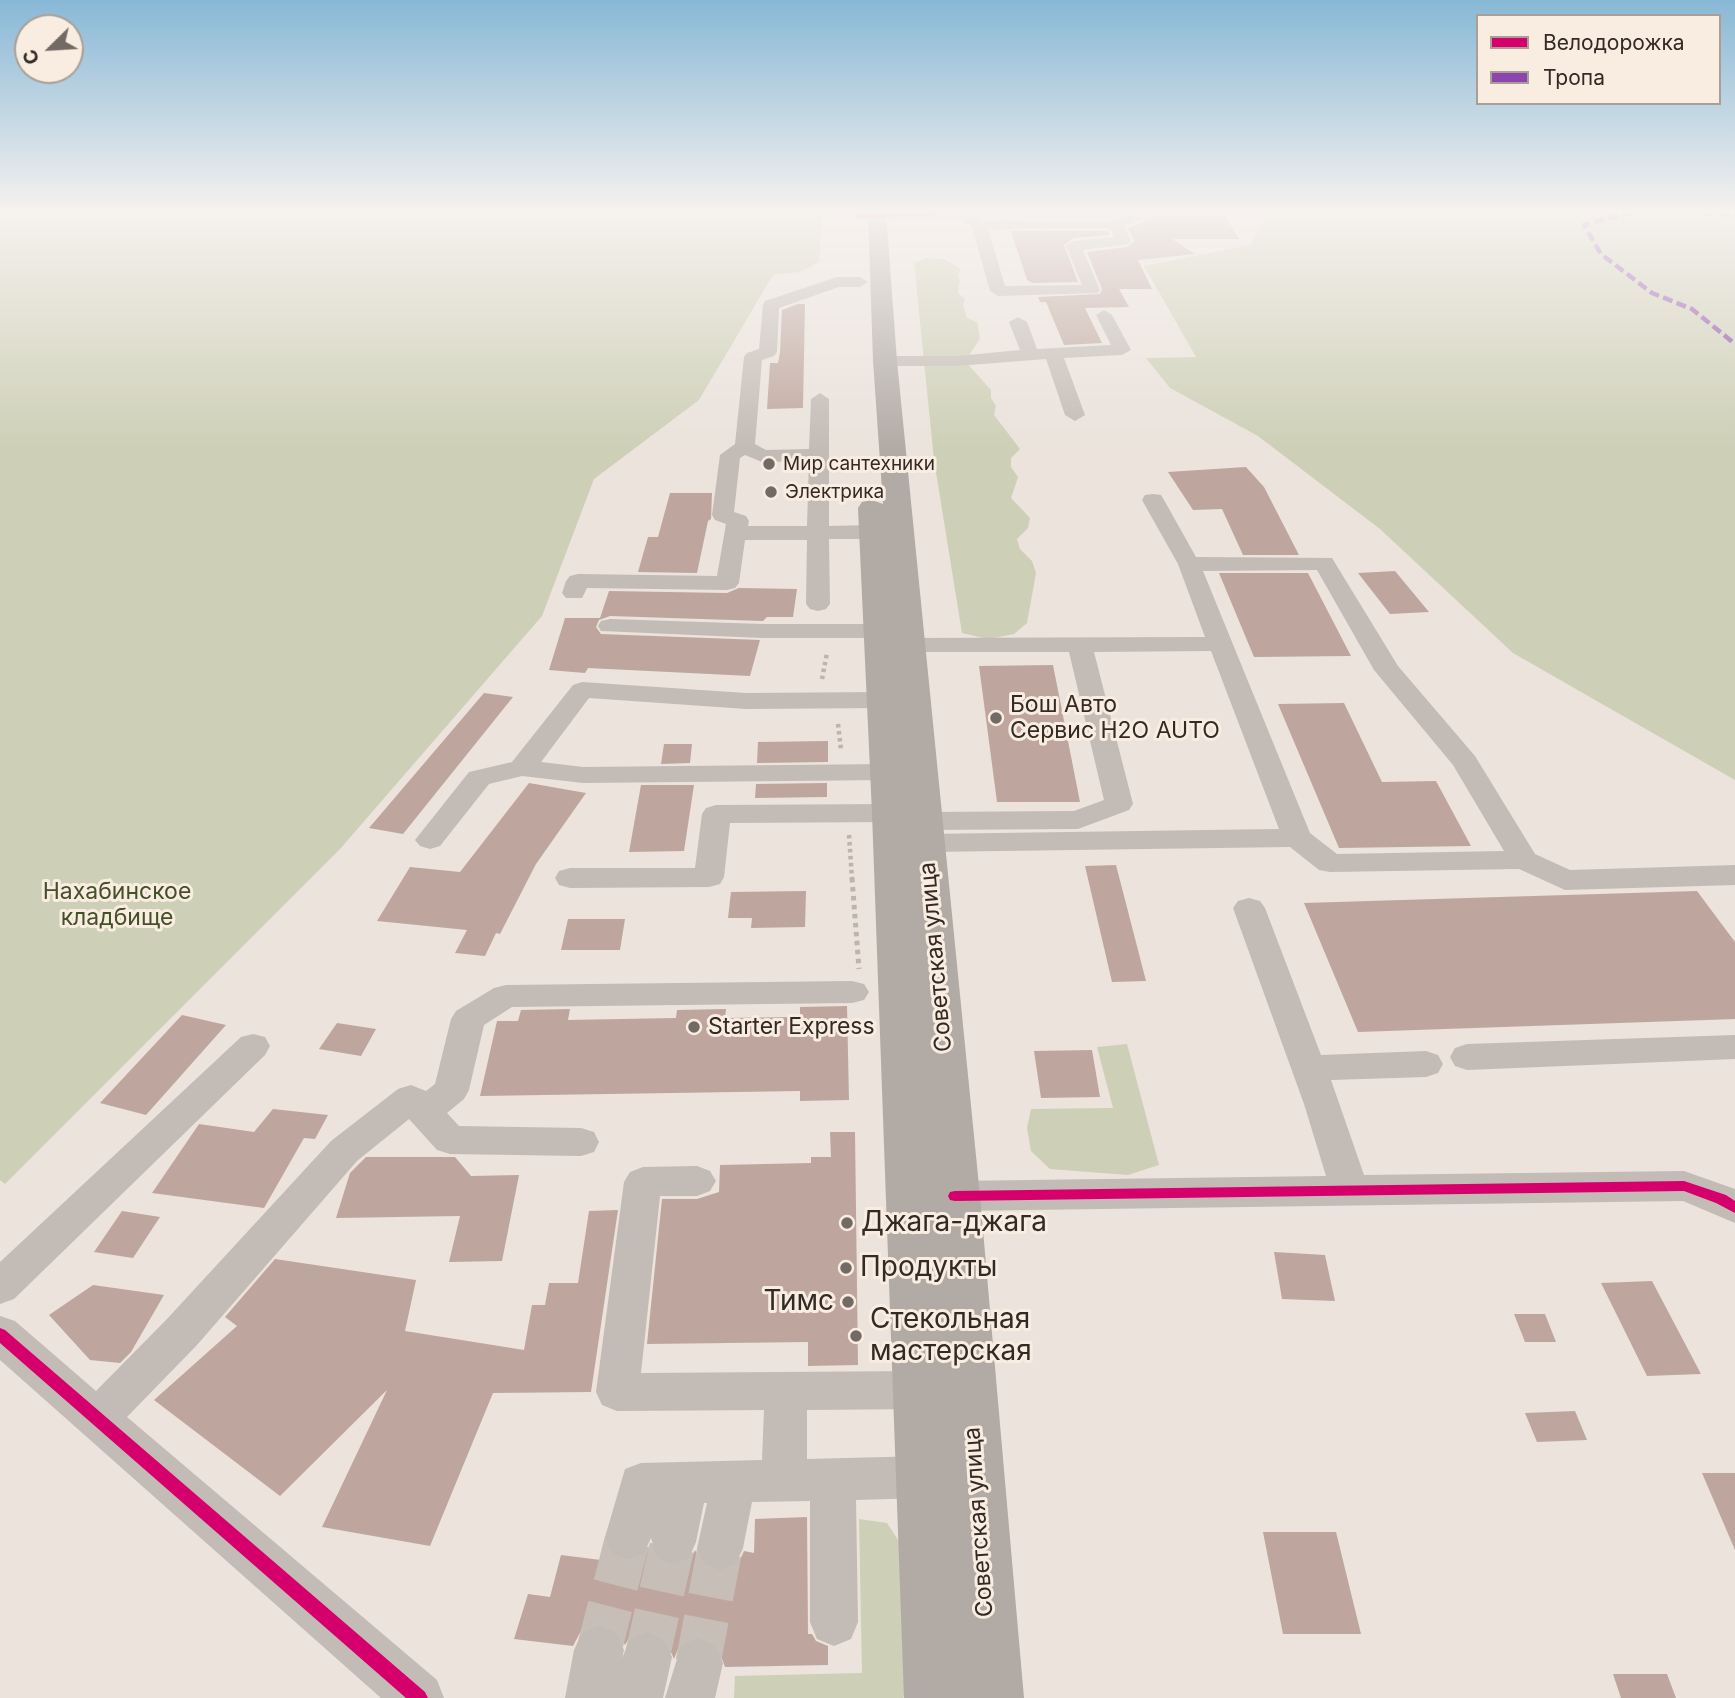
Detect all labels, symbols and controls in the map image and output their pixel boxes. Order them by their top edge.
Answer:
north arrow [14,14,84,84]
legend [1476,14,1721,105]
text: Велодорожка [1543,30,1685,55]
text: С [18,46,45,68]
text: Тропа [1543,65,1605,90]
place label: Мир сантехники [783,453,935,475]
marker: Мир сантехники [761,456,777,472]
place label: Электрика [785,481,884,503]
marker: Электрика [763,484,779,500]
place label: Бош Авто Сервис H2O AUTO [1010,691,1220,745]
marker: Бош Авто Сервис H2O AUTO [988,710,1004,726]
street label: Советская улица [914,861,958,1053]
park label: Нахабинское кладбище [43,878,191,932]
place label: Starter Express [708,1013,875,1041]
marker: Starter Express [686,1019,702,1035]
place label: Джага-джага [861,1206,1047,1240]
marker: Джага-джага [839,1215,855,1231]
place label: Продукты [860,1251,997,1285]
marker: Продукты [838,1260,854,1276]
place label: Тимс [763,1285,834,1319]
marker: Тимс [840,1294,856,1310]
place label: Стекольная мастерская [870,1303,1032,1369]
marker: Стекольная мастерская [848,1328,864,1344]
street label: Советская улица [959,1426,999,1618]

